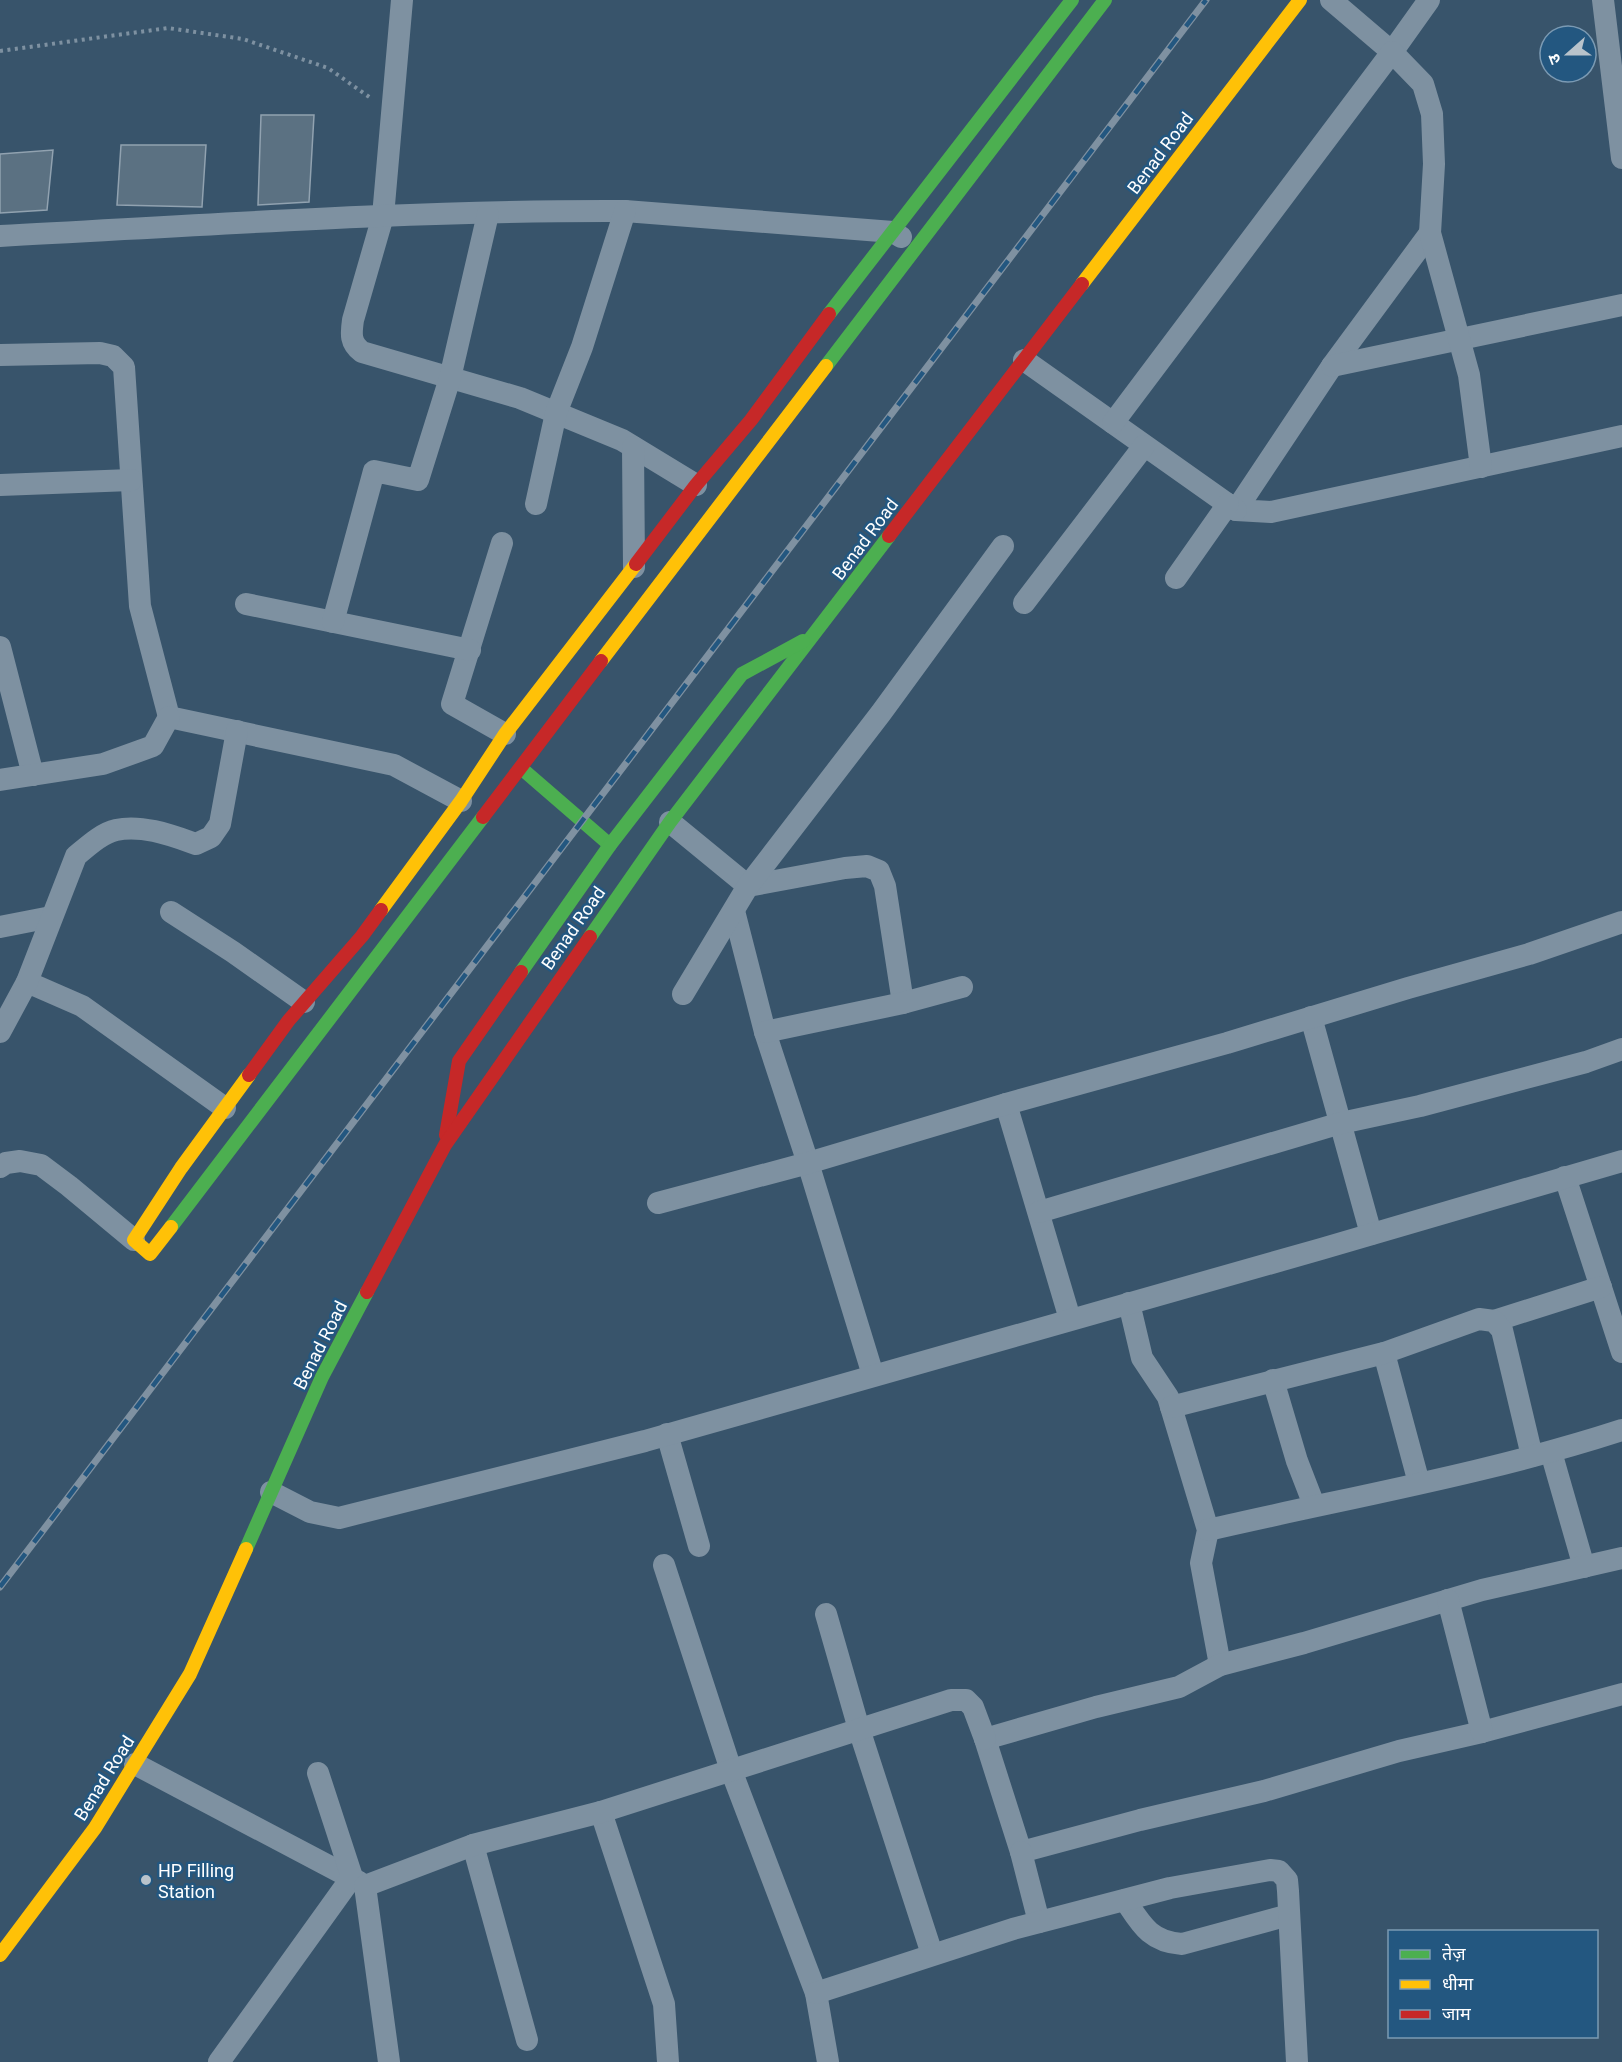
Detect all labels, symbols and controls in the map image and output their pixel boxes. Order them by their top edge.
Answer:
north arrow [1538,24,1598,84]
text: उ [1544,51,1565,67]
street label: Benad Road [1123,108,1197,198]
street label: Benad Road [828,494,902,584]
street label: Benad Road [537,882,609,974]
street label: Benad Road [289,1297,351,1393]
street label: Benad Road [70,1732,138,1824]
place label: HP Filling Station [158,1860,234,1902]
marker: HP Filling Station [139,1873,153,1887]
legend [1388,1930,1598,2038]
text: तेज़ [1442,1943,1466,1964]
text: धीमा [1442,1973,1473,1994]
text: जाम [1442,2003,1472,2024]

